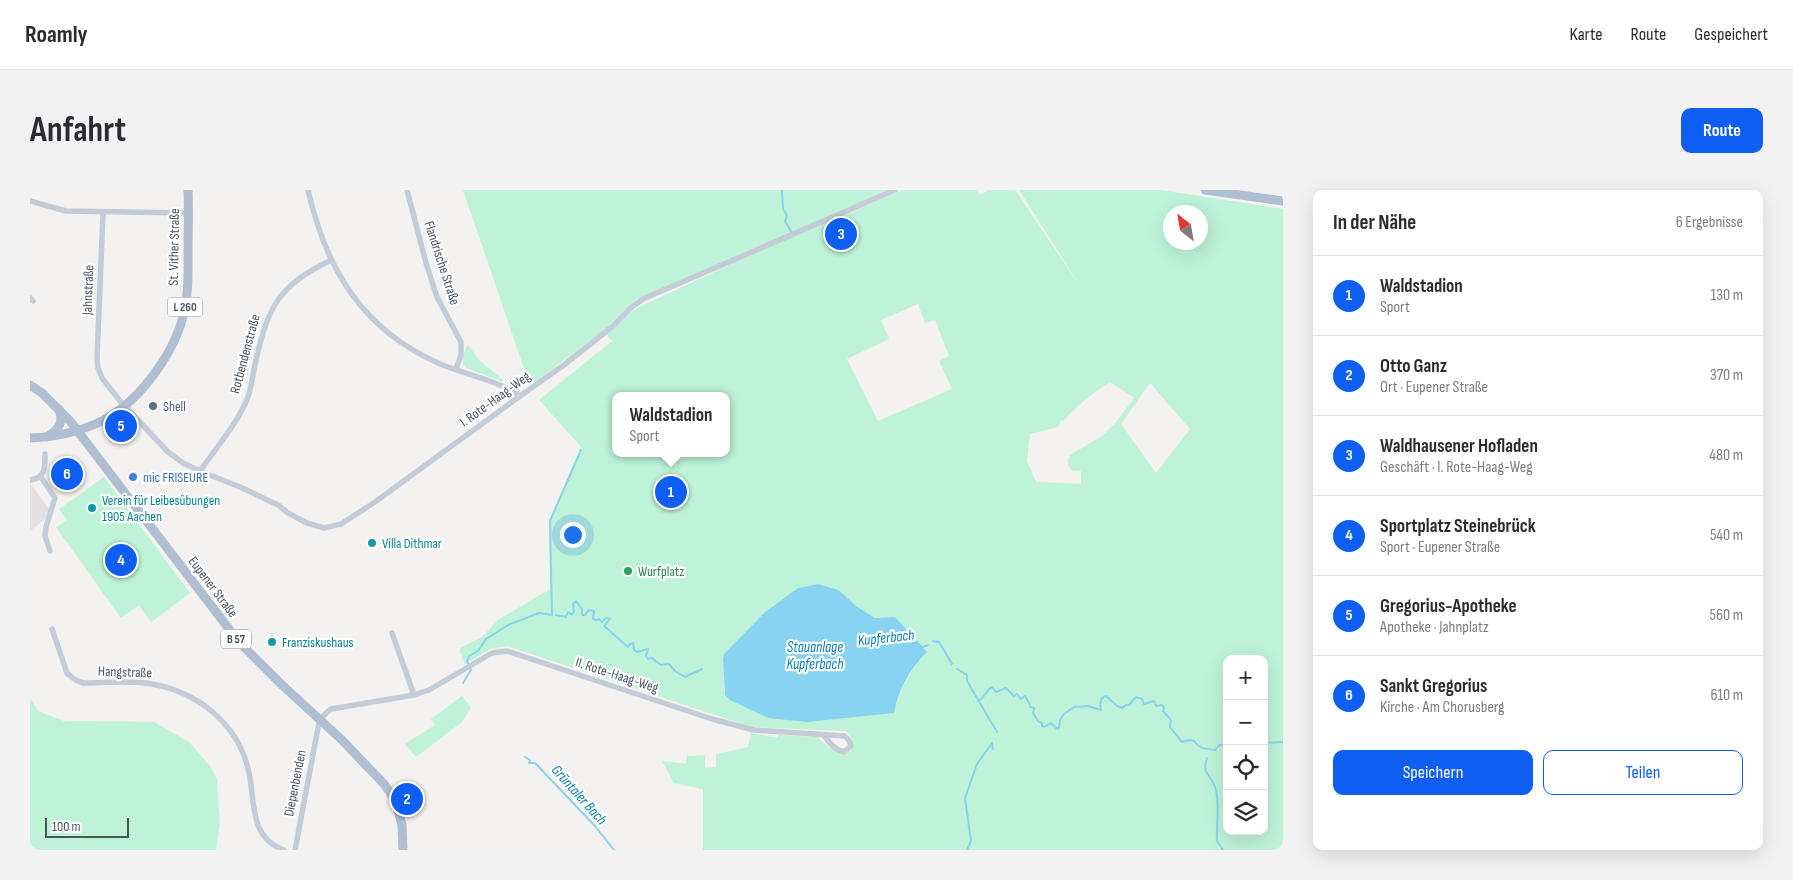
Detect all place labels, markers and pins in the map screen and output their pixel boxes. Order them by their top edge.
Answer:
pin: 3 [825,215,857,253]
place label: Shell [163,398,186,415]
marker: Shell [147,400,159,412]
pin: 5 [105,407,137,445]
pin: 6 [51,455,83,493]
place label: mic FRISEURE [143,469,208,486]
marker: mic FRISEURE [127,471,139,483]
pin: 1 [655,473,687,511]
place label: Verein für Leibesübungen 1905 Aachen [102,492,220,525]
marker: Verein für Leibesübungen 1905 Aachen [86,502,98,514]
place label: Villa Dithmar [382,535,442,552]
marker: Villa Dithmar [366,537,378,549]
pin: 4 [105,541,137,579]
place label: Wurfplatz [638,563,684,580]
marker: Wurfplatz [622,565,634,577]
place label: Franziskushaus [282,634,354,651]
marker: Franziskushaus [266,636,278,648]
pin: 2 [391,780,423,818]

